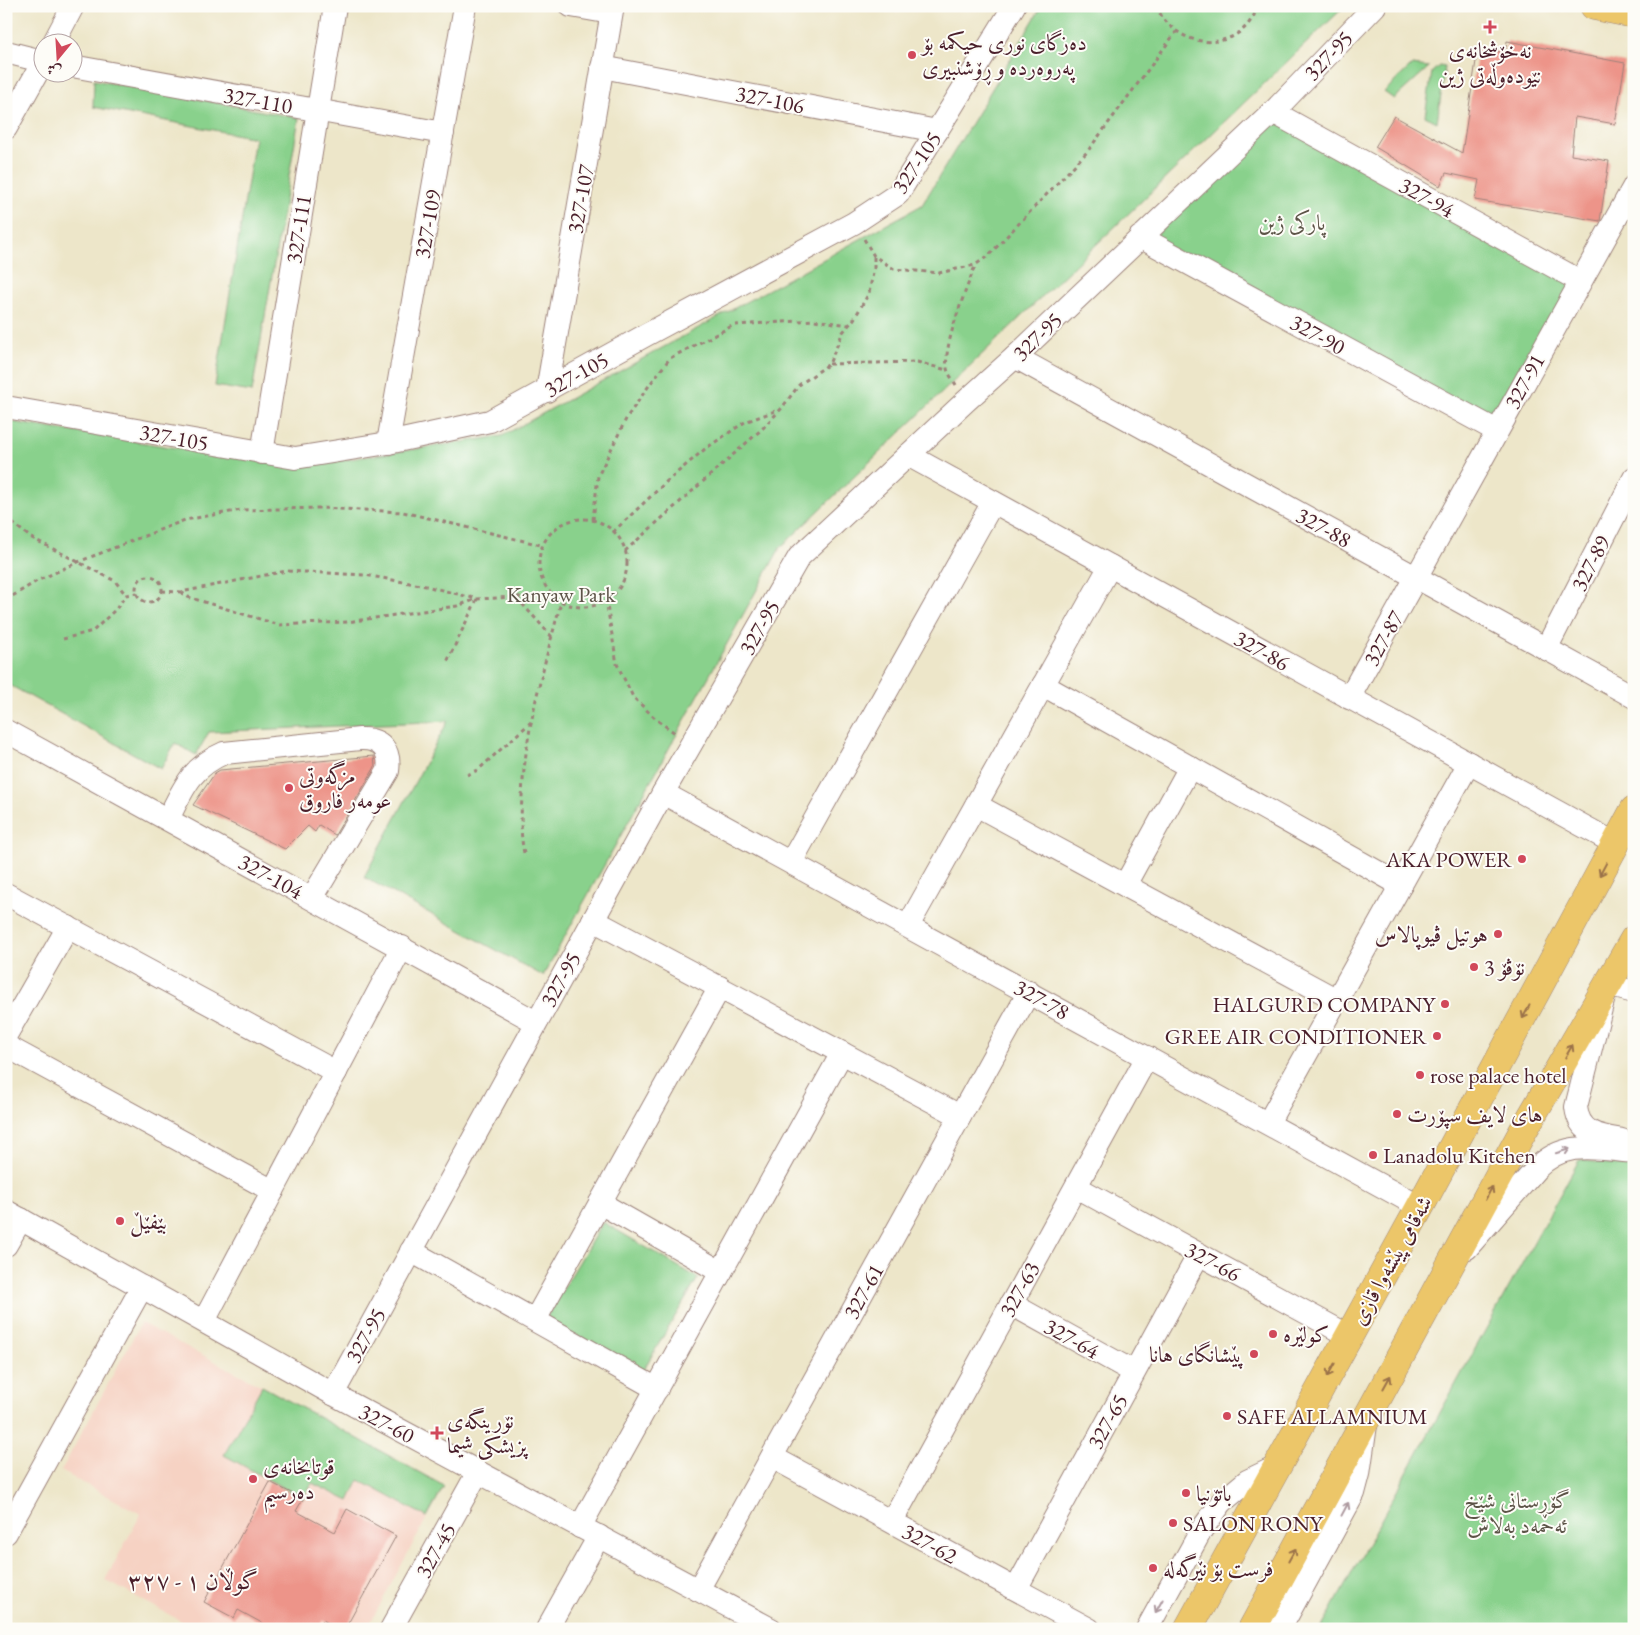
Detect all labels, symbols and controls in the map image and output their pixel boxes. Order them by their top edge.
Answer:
marker: نەخۆشخانەی نێودەوڵەتی ژین [1483,20,1497,34]
street label: 327-95 [1297,24,1359,87]
place label: دەزگای نوری حیکمە بۆ پەروەردە و ڕۆشنبیری [920,28,1087,86]
north arrow [32,32,82,82]
place label: نەخۆشخانەی نێودەوڵەتی ژین [1439,36,1541,90]
marker: دەزگای نوری حیکمە بۆ پەروەردە و ڕۆشنبیری [906,49,918,61]
text: ش [44,60,63,81]
street label: 327-106 [733,79,807,120]
street label: 327-110 [221,80,295,121]
street label: 327-105 [885,125,948,199]
street label: 327-107 [560,162,601,236]
street label: 327-94 [1394,170,1460,225]
street label: 327-109 [407,187,448,261]
street label: 327-111 [279,193,318,266]
park label: پارکی ژین [1259,208,1327,239]
street label: 327-95 [1006,305,1069,367]
street label: 327-90 [1285,307,1351,362]
street label: 327-105 [539,345,614,404]
street label: 327-91 [1497,348,1551,414]
street label: 327-105 [137,417,211,458]
street label: 327-88 [1291,500,1357,554]
street label: 327-89 [1564,530,1617,596]
park label: Kanyaw Park [506,580,616,609]
street label: 327-95 [732,595,787,660]
street label: 327-87 [1356,605,1411,671]
street label: 327-86 [1229,623,1295,678]
place label: مزگەوتی عومەر فاروق [299,760,391,815]
marker: مزگەوتی عومەر فاروق [283,782,295,794]
place label: AKA POWER [1385,845,1512,874]
street label: 327-104 [233,847,309,906]
marker: AKA POWER [1516,853,1528,865]
one-way arrow [1598,861,1607,876]
place label: هوتیل ڤیوپالاس [1375,920,1488,951]
marker: هوتیل ڤیوپالاس [1492,928,1504,940]
street label: 327-95 [533,946,587,1012]
place label: نۆڤۆ 3 [1484,953,1525,982]
marker: نۆڤۆ 3 [1468,961,1480,973]
street label: 327-78 [1009,972,1075,1026]
place label: HALGURD COMPANY [1212,990,1436,1019]
marker: HALGURD COMPANY [1439,998,1451,1010]
one-way arrow [1520,1004,1530,1019]
place label: GREE AIR CONDITIONER [1165,1022,1427,1051]
marker: GREE AIR CONDITIONER [1431,1030,1443,1042]
one-way arrow [1564,1044,1574,1059]
place label: rose palace hotel [1430,1061,1567,1090]
marker: rose palace hotel [1414,1069,1426,1081]
place label: های لایف سپۆرت [1407,1100,1543,1129]
marker: های لایف سپۆرت [1391,1108,1403,1120]
place label: Lanadolu Kitchen [1383,1141,1536,1170]
one-way arrow [1554,1146,1570,1156]
marker: Lanadolu Kitchen [1367,1149,1379,1161]
one-way arrow [1484,1185,1494,1200]
street label: شەقامی پێشەوا قازی [1344,1190,1439,1330]
place label: بێفێڵ [130,1207,167,1237]
marker: بێفێڵ [114,1215,126,1227]
street label: 327-66 [1180,1235,1246,1288]
street label: 327-63 [992,1256,1046,1322]
street label: 327-61 [836,1258,890,1324]
street label: 327-95 [338,1302,392,1368]
street label: 327-64 [1039,1311,1105,1366]
place label: کولێرە [1283,1320,1329,1349]
marker: کولێرە [1267,1328,1279,1340]
place label: پێشانگای هانا [1149,1340,1244,1369]
marker: پێشانگای هانا [1248,1348,1260,1360]
one-way arrow [1325,1362,1335,1376]
one-way arrow [1382,1375,1392,1389]
street label: 327-65 [1080,1388,1134,1454]
street label: 327-60 [354,1397,420,1450]
place label: SAFE ALLAMNIUM [1237,1402,1428,1431]
place label: نۆرینگەی پزیشکی شیما [447,1406,529,1461]
marker: SAFE ALLAMNIUM [1221,1410,1233,1422]
marker: نۆرینگەی پزیشکی شیما [431,1427,443,1439]
place label: قوتابخانەی دەرسیم [263,1452,335,1513]
marker: قوتابخانەی دەرسیم [247,1473,259,1485]
place label: باتۆنیا [1196,1479,1232,1508]
park label: گۆڕستانی شێخ ئەحمەد بەلاش [1464,1486,1570,1540]
marker: باتۆنیا [1180,1487,1192,1499]
one-way arrow [1341,1502,1350,1517]
place label: SALON RONY [1183,1509,1324,1538]
street label: 327-62 [897,1516,963,1571]
street label: 327-45 [408,1517,462,1583]
marker: SALON RONY [1167,1517,1179,1529]
one-way arrow [1288,1548,1297,1563]
place label: فرست بۆ نێرگەلە [1163,1553,1274,1583]
marker: فرست بۆ نێرگەلە [1147,1562,1159,1574]
district label: گوڵان ١ - ٣٢٧ [128,1565,258,1596]
one-way arrow [1154,1599,1164,1614]

